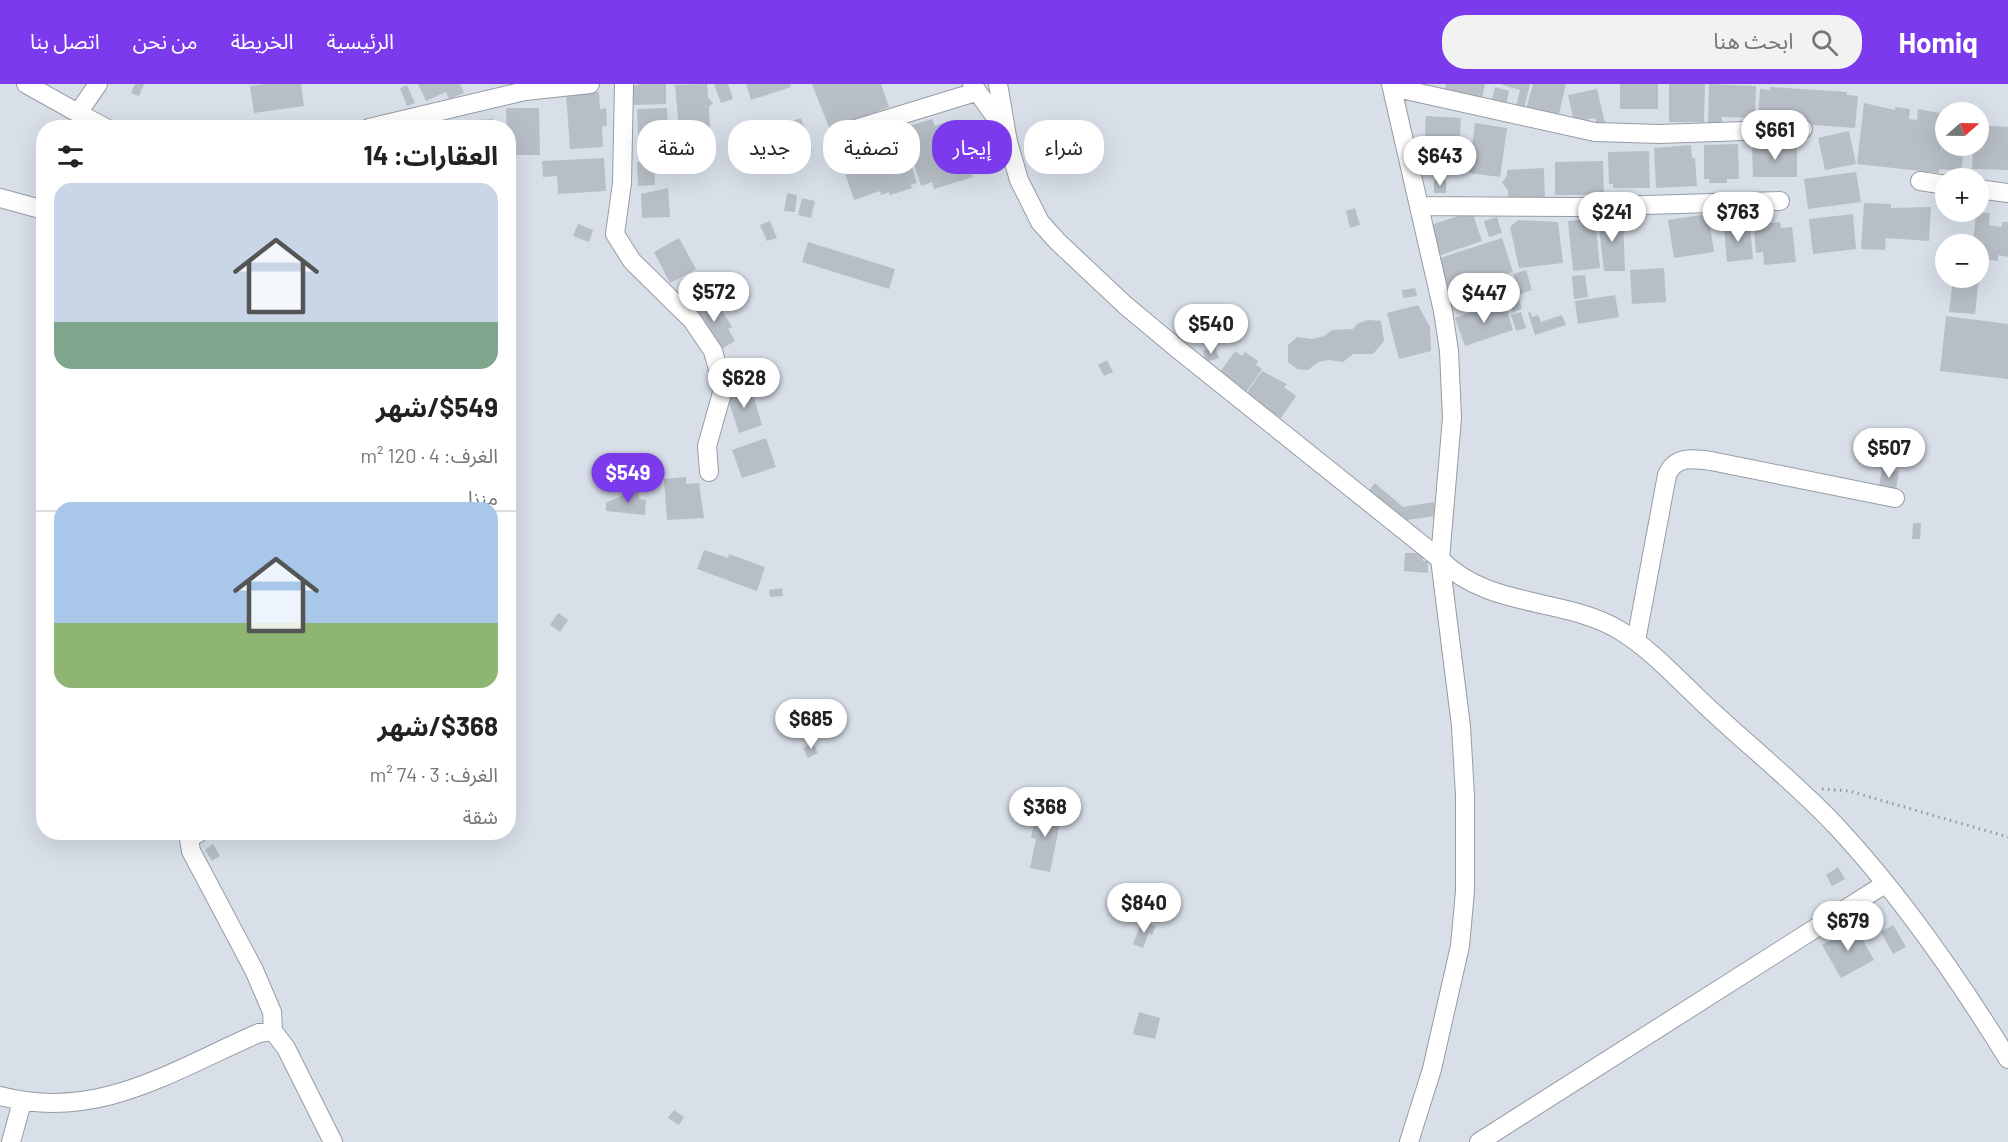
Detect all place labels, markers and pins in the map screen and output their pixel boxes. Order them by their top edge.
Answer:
pin: $661 [1739,110,1811,161]
pin: $643 [1404,136,1476,187]
pin: $241 [1576,192,1648,243]
pin: $763 [1702,192,1774,243]
pin: $572 [678,272,750,323]
pin: $447 [1448,273,1520,324]
pin: $540 [1175,304,1247,355]
pin: $628 [708,358,780,409]
pin: $507 [1853,428,1925,479]
pin: $549 [592,453,664,504]
pin: $685 [775,699,847,750]
pin: $368 [1009,787,1081,838]
pin: $840 [1108,883,1180,934]
pin: $679 [1812,901,1884,952]

